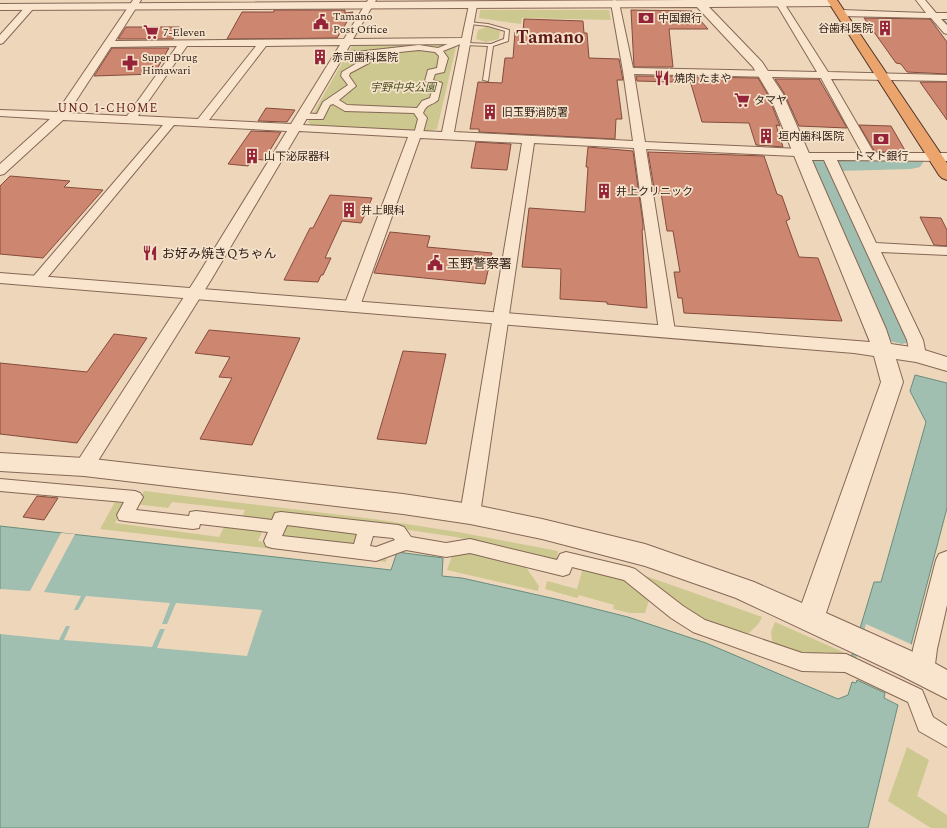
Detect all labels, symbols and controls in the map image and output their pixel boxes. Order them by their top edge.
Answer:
place label: Tamano Post Office [333,8,388,38]
bank icon: 中国銀行 [637,9,655,27]
place label: 中国銀行 [658,10,702,27]
public building icon: Tamano Post Office [312,13,330,31]
building icon: 谷歯科医院 [876,19,894,37]
place label: 谷歯科医院 [818,20,873,37]
supermarket icon: 7-Eleven [142,23,160,41]
place label: 7-Eleven [163,24,205,41]
district label: Tamano [516,24,584,51]
building icon: 赤司歯科医院 [311,48,329,66]
place label: Super Drug Himawari [142,49,198,79]
place label: 赤司歯科医院 [332,49,398,66]
pharmacy icon: Super Drug Himawari [121,54,139,72]
restaurant icon: 焼肉 たまや [653,69,671,87]
place label: 焼肉 たまや [674,70,731,87]
park label: 宇野中央公園 [370,79,438,96]
supermarket icon: タマヤ [733,91,751,109]
place label: タマヤ [754,92,787,109]
district label: UNO 1-CHOME [58,99,158,118]
building icon: 旧玉野消防署 [481,103,499,121]
place label: 旧玉野消防署 [502,104,568,121]
building icon: 垣内歯科医院 [757,127,775,145]
place label: 垣内歯科医院 [778,128,844,145]
bank icon: トマト銀行 [872,130,890,148]
building icon: 山下泌尿器科 [243,147,261,165]
place label: 山下泌尿器科 [264,148,330,165]
place label: トマト銀行 [854,148,909,165]
building icon: 井上クリニック [595,182,613,200]
place label: 井上クリニック [616,183,693,200]
building icon: 井上眼科 [340,201,358,219]
place label: 井上眼科 [361,202,405,219]
restaurant icon: お好み焼きQちゃん [141,244,159,262]
place label: お好み焼きQちゃん [162,244,277,264]
public building icon: 玉野警察署 [426,254,444,272]
place label: 玉野警察署 [447,254,512,274]

